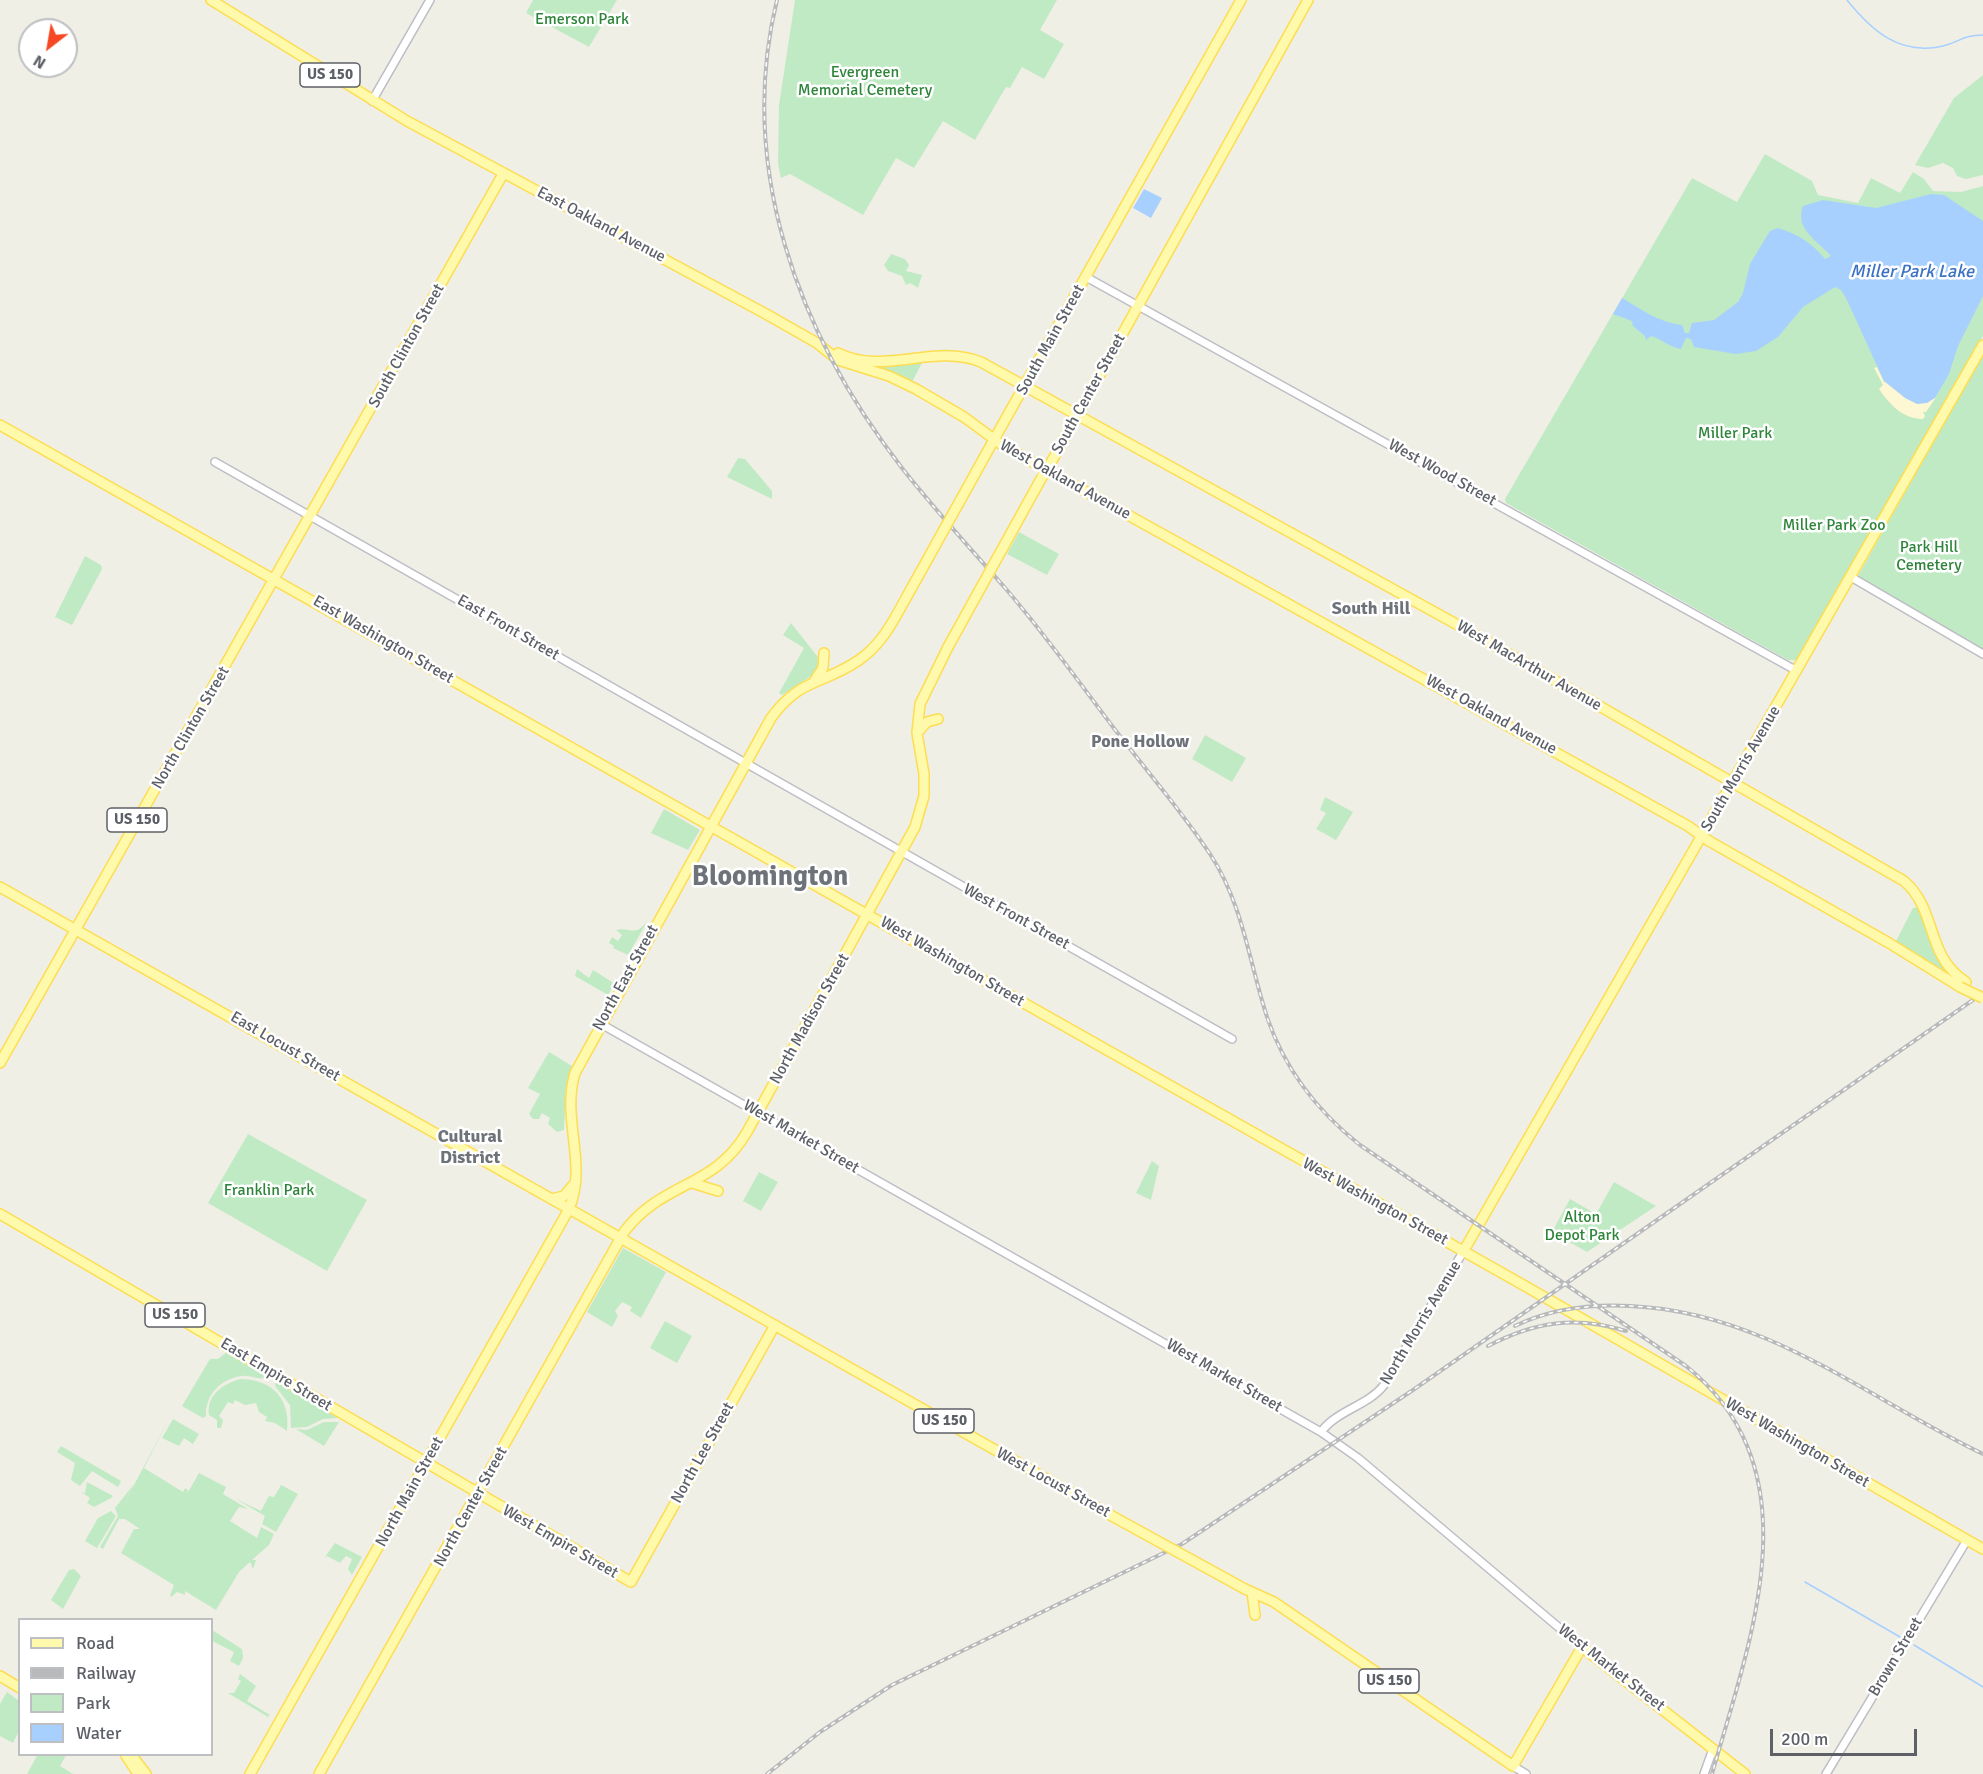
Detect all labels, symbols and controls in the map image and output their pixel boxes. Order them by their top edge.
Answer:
park label: Emerson Park [535,10,629,30]
north arrow [18,18,78,78]
text: N [30,50,50,73]
road number: US 150 [300,63,360,87]
park label: Evergreen Memorial Cemetery [798,63,932,101]
street label: East Oakland Avenue [533,183,669,267]
water label: Miller Park Lake [1850,261,1974,283]
street label: South Clinton Street [365,281,449,411]
street label: South Main Street [1013,282,1089,398]
street label: South Center Street [1048,330,1130,458]
park label: Miller Park [1698,424,1772,444]
street label: West Wood Street [1385,435,1499,511]
street label: West Oakland Avenue [996,436,1134,524]
park label: Miller Park Zoo [1782,516,1886,536]
park label: Park Hill Cemetery [1896,538,1962,576]
street label: East Front Street [454,591,562,665]
street label: East Washington Street [309,592,457,688]
district label: South Hill [1332,598,1410,620]
street label: West MacArthur Avenue [1453,617,1605,715]
street label: North Clinton Street [148,663,234,793]
street label: West Oakland Avenue [1422,671,1560,759]
street label: South Morris Avenue [1697,703,1785,835]
district label: Pone Hollow [1091,731,1189,753]
road number: US 150 [107,808,167,832]
district label: Bloomington [692,861,848,895]
street label: West Front Street [960,880,1072,954]
street label: West Washington Street [877,913,1027,1011]
street label: North East Street [589,922,663,1034]
street label: North Madison Street [766,950,854,1088]
street label: East Locust Street [227,1008,343,1086]
street label: West Market Street [740,1096,862,1178]
district label: Cultural District [438,1126,502,1168]
street label: West Washington Street [1299,1154,1451,1250]
park label: Franklin Park [224,1181,314,1201]
park label: Alton Depot Park [1545,1208,1619,1246]
street label: North Morris Avenue [1376,1257,1466,1389]
road number: US 150 [145,1303,205,1327]
street label: East Empire Street [217,1334,335,1416]
street label: West Market Street [1163,1335,1285,1417]
street label: West Washington Street [1722,1394,1872,1492]
street label: North Lee Street [667,1399,739,1507]
road number: US 150 [914,1409,974,1433]
street label: North Main Street [372,1434,448,1550]
street label: North Center Street [430,1444,512,1570]
street label: West Locust Street [993,1444,1113,1522]
street label: West Empire Street [499,1501,621,1583]
street label: Brown Street [1865,1614,1927,1700]
legend [18,1618,213,1756]
street label: West Market Street [1554,1620,1668,1716]
text: Road [76,1632,115,1654]
text: Railway [76,1662,136,1684]
road number: US 150 [1359,1669,1419,1693]
text: Park [76,1692,111,1714]
scale bar [1773,1717,1920,1755]
text: Water [76,1722,121,1744]
text: 200 m [1781,1728,1828,1750]

